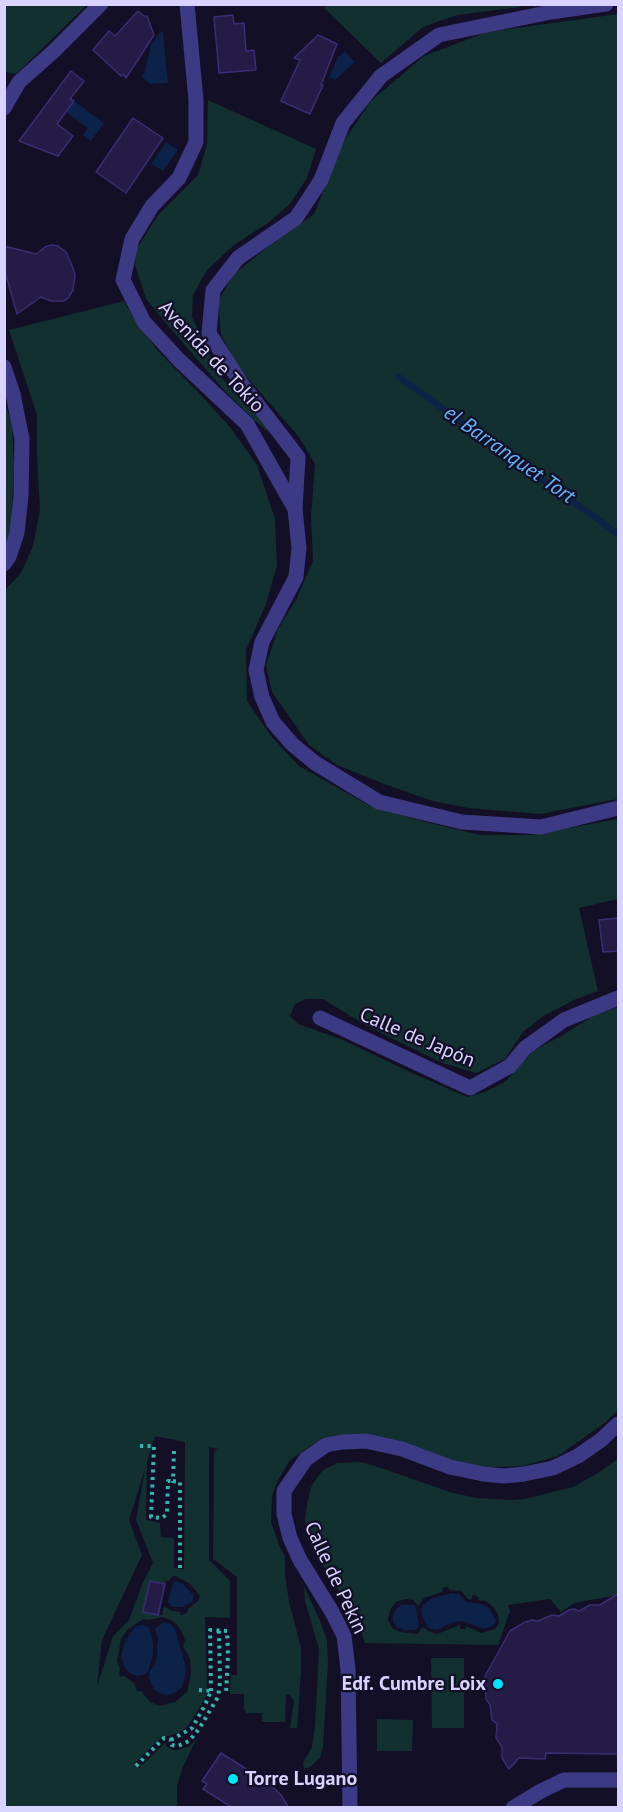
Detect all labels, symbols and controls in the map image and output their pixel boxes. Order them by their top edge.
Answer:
street label: Avenida de Tokio [153,296,269,418]
water label: el Barranquet Tort [439,401,579,509]
street label: Calle de Japón [356,1003,478,1073]
street label: Calle de Pekin [299,1518,371,1638]
place label: Edf. Cumbre Loix [342,1672,486,1696]
marker: Edf. Cumbre Loix [491,1677,505,1691]
place label: Torre Lugano [245,1767,357,1791]
marker: Torre Lugano [226,1772,240,1786]

